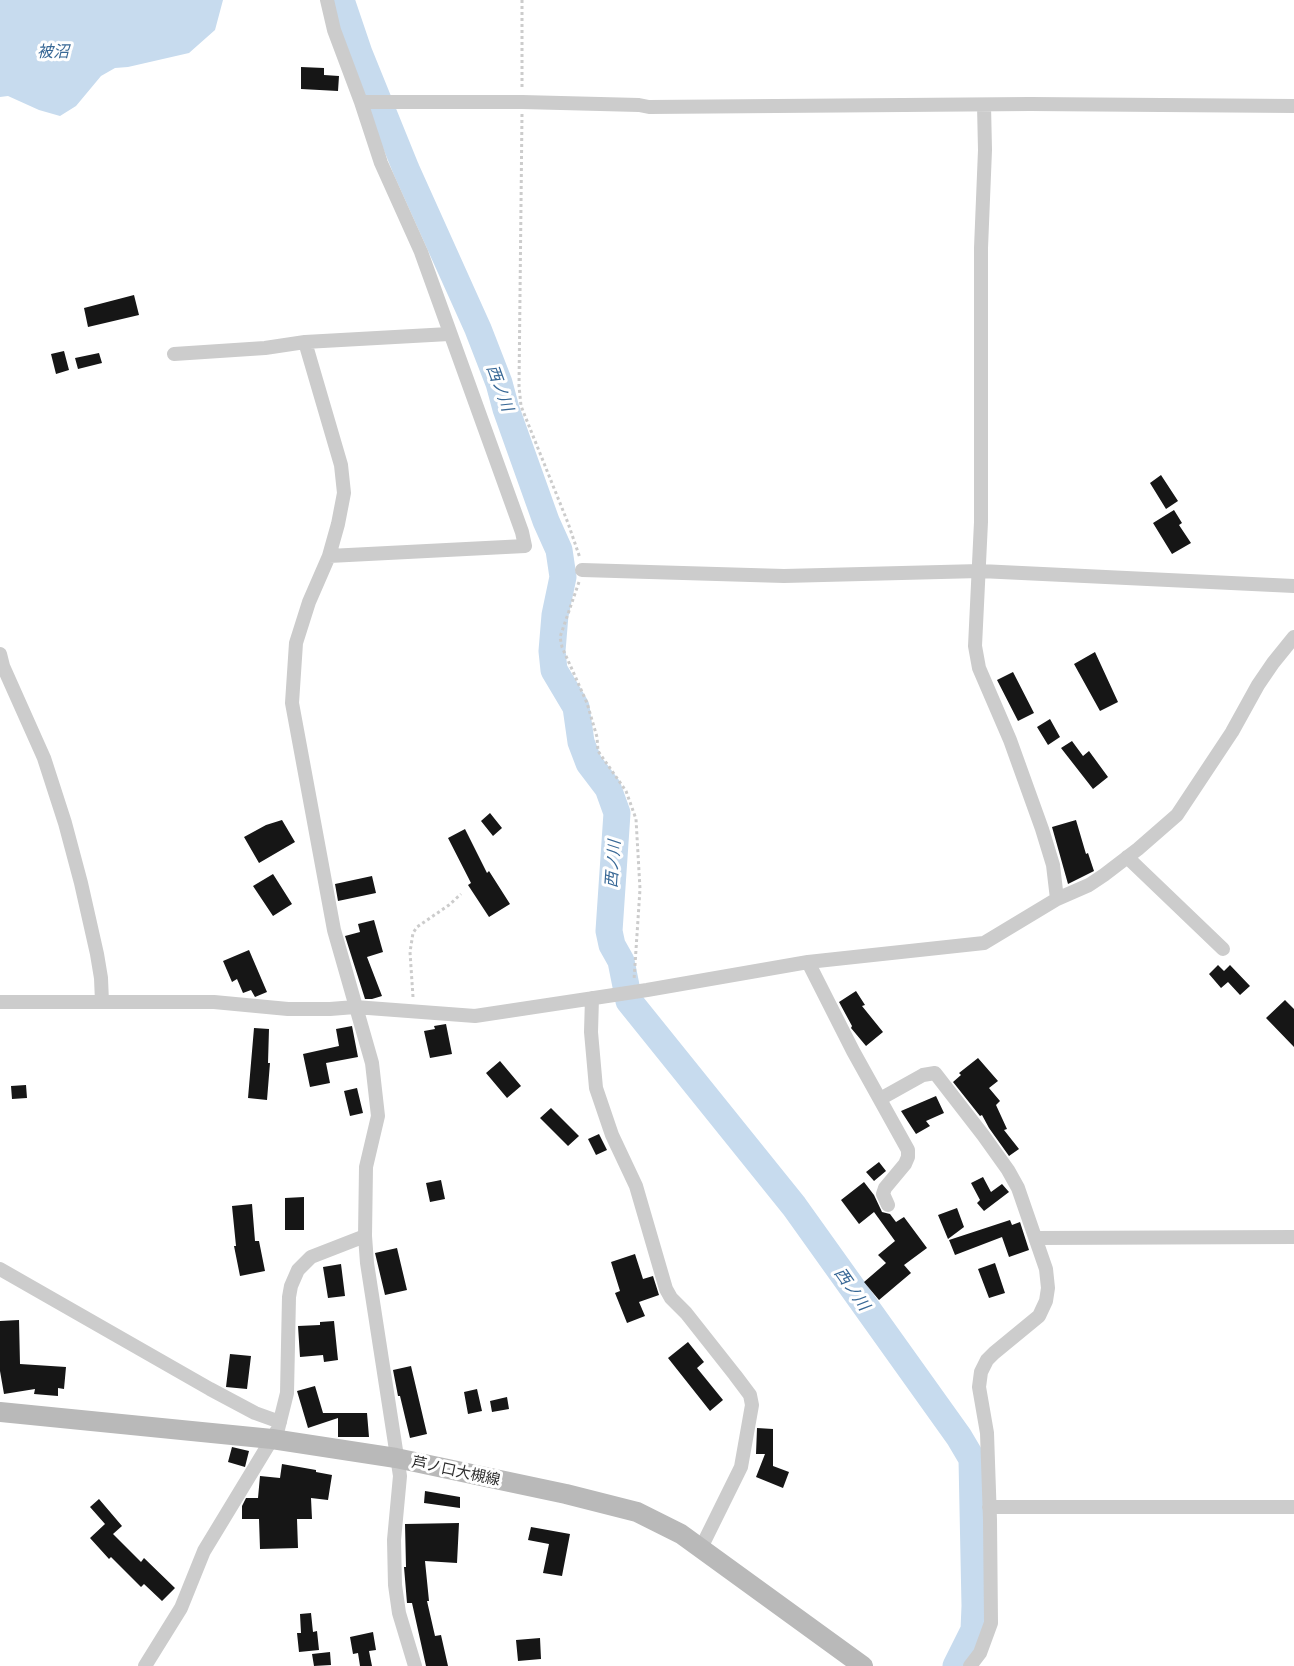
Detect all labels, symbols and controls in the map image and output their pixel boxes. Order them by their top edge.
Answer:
water label: 被沼 [37,42,69,62]
water label: 西ノ川 [483,362,517,414]
water label: 西ノ川 [602,839,624,889]
water label: 西ノ川 [830,1264,874,1314]
street label: 芦ノ口大槻線 [410,1453,502,1489]

